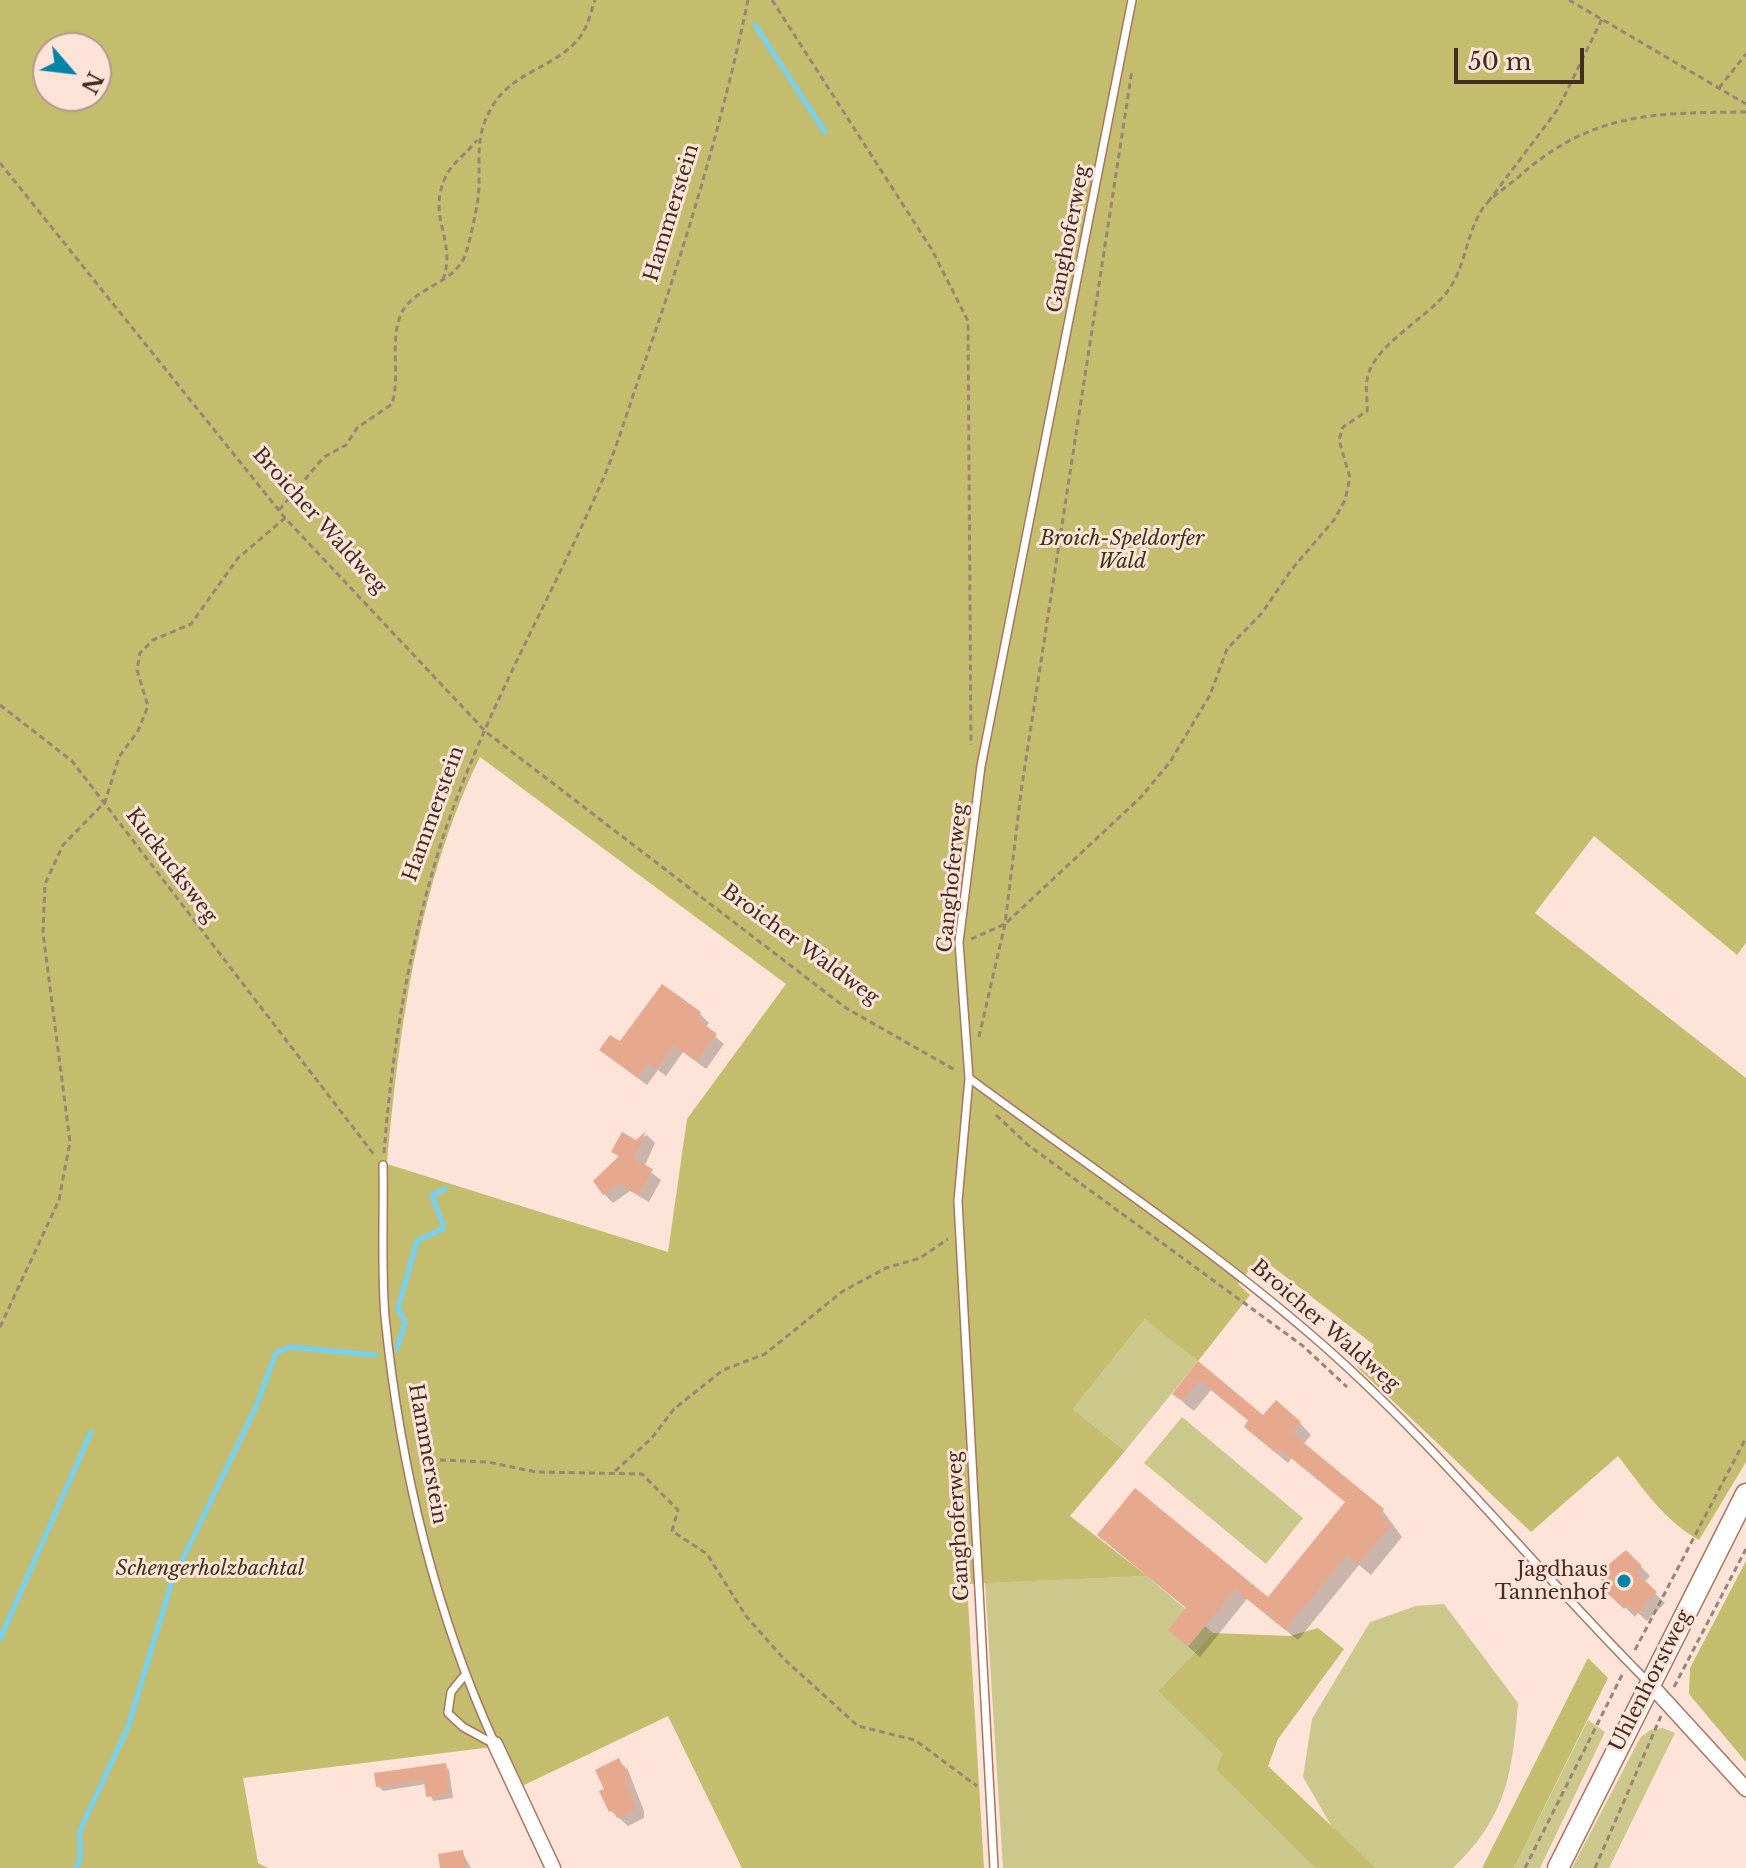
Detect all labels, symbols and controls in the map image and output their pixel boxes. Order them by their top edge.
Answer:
north arrow [32,32,112,112]
scale bar [1458,32,1588,82]
text: 50 m [1468,47,1531,76]
text: N [75,67,109,98]
street label: Hammerstein [640,141,704,285]
street label: Ganghoferweg [1043,163,1095,315]
street label: Broicher Waldweg [247,443,391,599]
park label: Broich-Speldorfer Wald [1040,527,1204,574]
street label: Hammerstein [398,743,470,885]
street label: Ganghoferweg [933,802,973,954]
street label: Kuckucksweg [120,804,222,928]
street label: Broicher Waldweg [717,880,883,1010]
street label: Broicher Waldweg [1246,1255,1404,1397]
street label: Hammerstein [403,1382,451,1526]
street label: Ganghoferweg [943,1450,975,1602]
park label: Schengerholzbachtal [116,1557,304,1581]
place label: Jagdhaus Tannenhof [1495,1558,1608,1605]
marker: Jagdhaus Tannenhof [1615,1572,1633,1590]
street label: Uhlenhorstweg [1605,1606,1697,1756]

